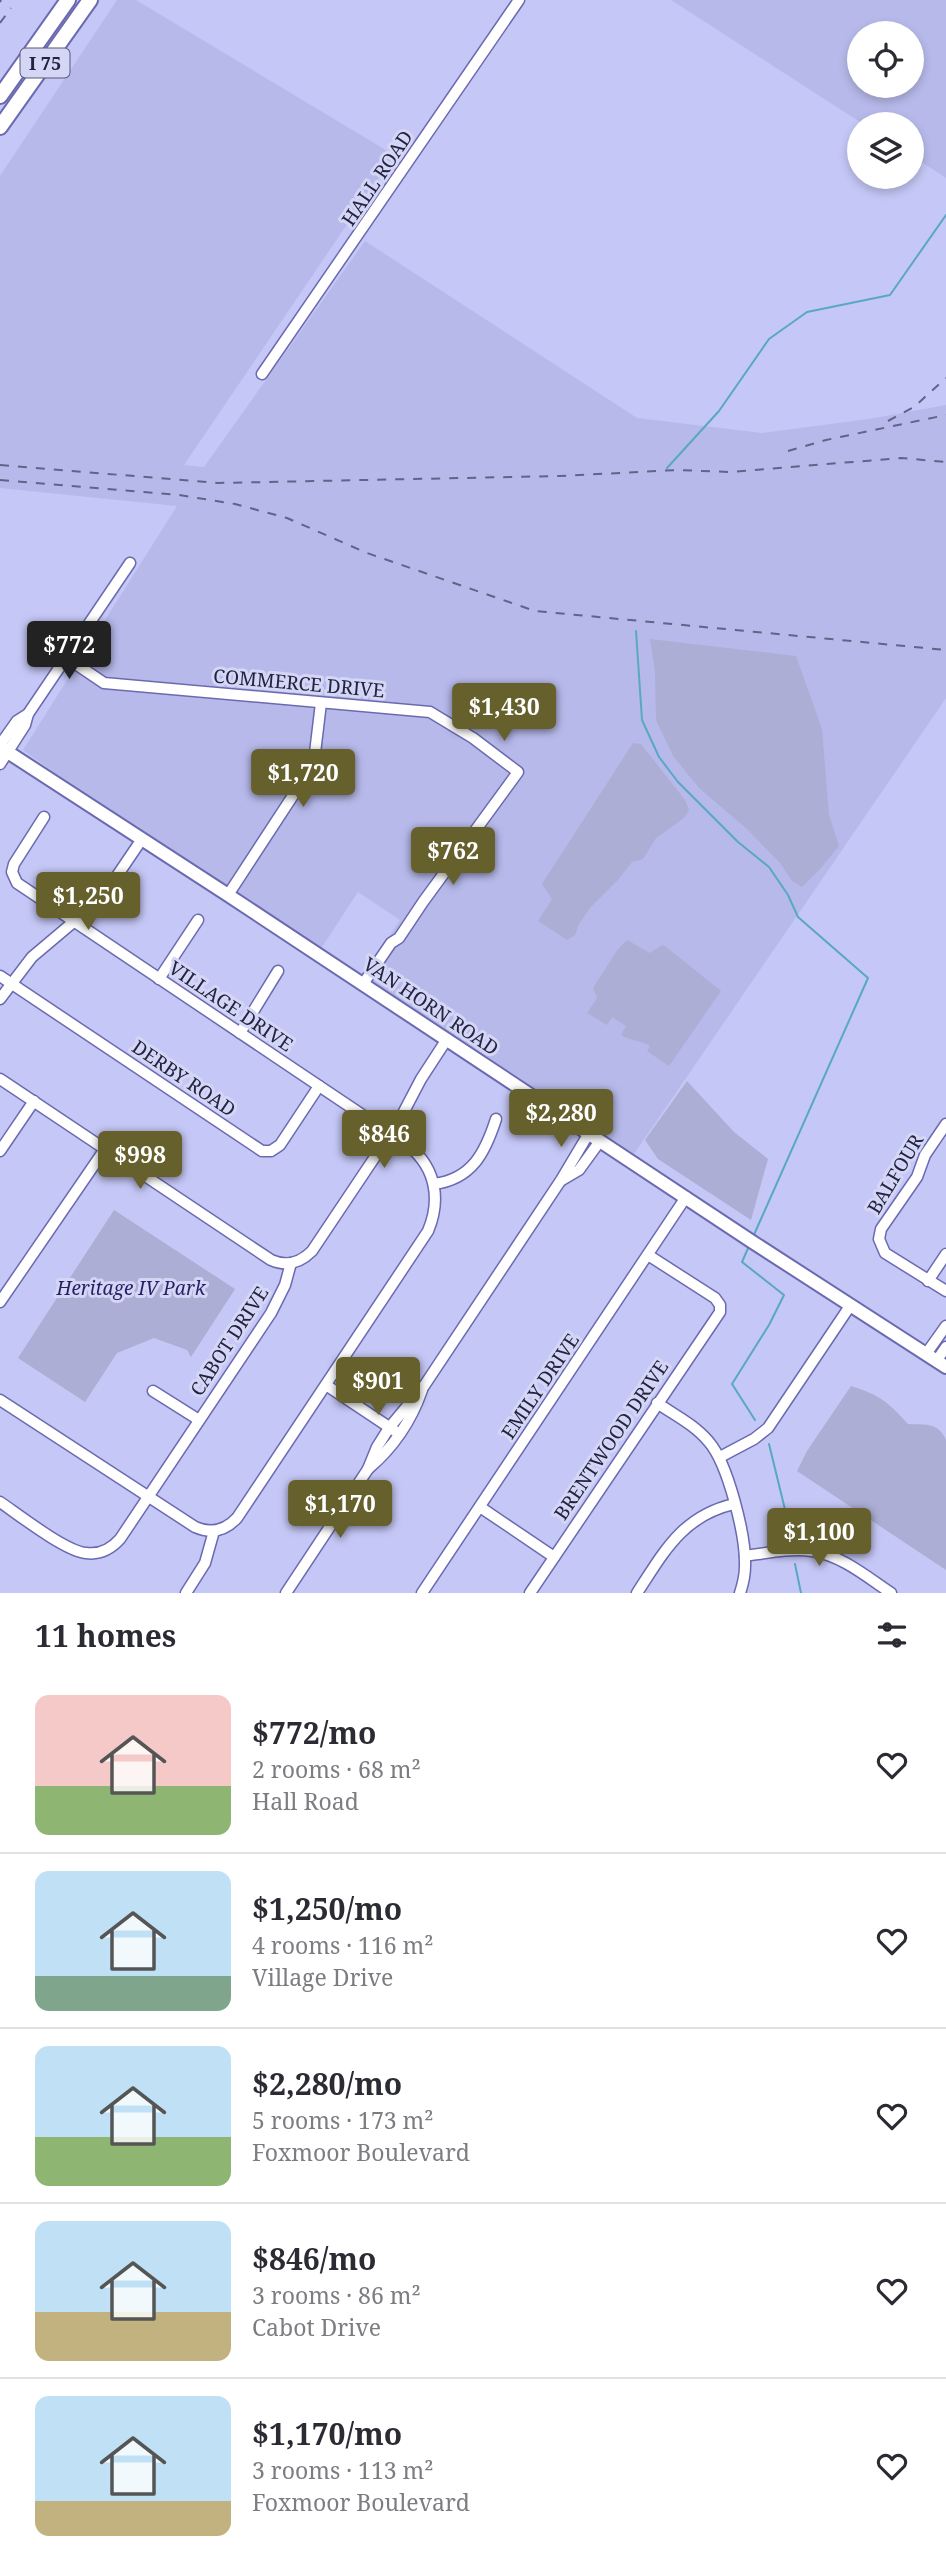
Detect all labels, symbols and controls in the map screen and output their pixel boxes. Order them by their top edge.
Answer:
map controls [847,21,924,189]
button: locate [847,21,924,98]
road number: I 75 [20,48,70,78]
button: layers [847,112,924,189]
street label: HALL ROAD [335,125,419,231]
pin: $772 [28,622,110,681]
text: $772 [43,628,95,660]
street label: COMMERCE DRIVE [212,663,386,703]
pin: $1,430 [447,684,561,743]
text: $1,430 [468,690,540,722]
pin: $1,720 [246,750,360,809]
text: $1,720 [267,756,339,788]
pin: $762 [412,828,494,887]
text: $762 [427,834,479,866]
pin: $1,250 [31,872,145,932]
text: $1,250 [52,879,124,911]
street label: VAN HORN ROAD [358,951,504,1061]
street label: VILLAGE DRIVE [164,955,298,1057]
street label: DERBY ROAD [127,1034,241,1122]
pin: $2,280 [504,1090,618,1149]
text: $2,280 [525,1096,597,1128]
pin: $846 [343,1110,425,1170]
text: $846 [358,1117,410,1149]
street label: BALFOUR [861,1129,929,1219]
pin: $998 [99,1132,181,1191]
text: $998 [114,1138,166,1170]
park label: Heritage IV Park [55,1275,207,1301]
street label: CABOT DRIVE [184,1281,274,1401]
street label: EMILY DRIVE [495,1328,585,1444]
street label: BRENTWOOD DRIVE [548,1355,674,1525]
pin: $901 [337,1358,419,1417]
text: $901 [352,1364,404,1396]
pin: $1,170 [283,1480,397,1540]
text: $1,170 [304,1487,376,1519]
pin: $1,100 [762,1508,876,1568]
text: $1,100 [783,1515,855,1547]
text: 11 homes [35,1615,176,1656]
icon: filters [873,1616,911,1654]
text: $772/mo [252,1712,376,1753]
icon: home [91,1723,175,1807]
icon: heart [873,1746,911,1784]
text: 2 rooms · 68 m² [252,1753,421,1785]
text: Hall Road [252,1785,359,1817]
text: $1,250/mo [252,1888,402,1929]
icon: home [91,1899,175,1983]
icon: heart [873,1922,911,1960]
text: 4 rooms · 116 m² [252,1929,434,1961]
text: Village Drive [252,1961,393,1993]
text: $2,280/mo [252,2063,402,2104]
icon: home [91,2074,175,2158]
icon: heart [873,2097,911,2135]
text: 5 rooms · 173 m² [252,2104,434,2136]
text: Foxmoor Boulevard [252,2136,470,2168]
text: $846/mo [252,2238,376,2279]
icon: home [91,2249,175,2333]
icon: heart [873,2272,911,2310]
text: 3 rooms · 86 m² [252,2279,421,2311]
text: Cabot Drive [252,2311,381,2343]
text: $1,170/mo [252,2413,402,2454]
icon: home [91,2424,175,2508]
icon: heart [873,2447,911,2485]
text: 3 rooms · 113 m² [252,2454,434,2486]
text: Foxmoor Boulevard [252,2486,470,2518]

